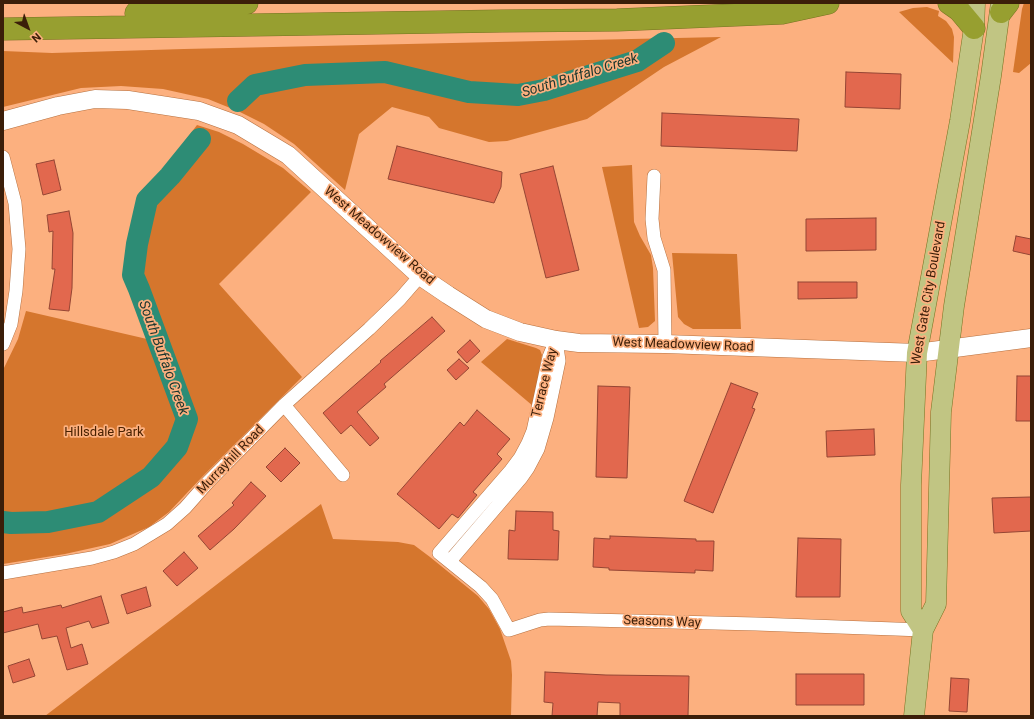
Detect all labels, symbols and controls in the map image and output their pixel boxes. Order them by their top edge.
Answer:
north arrow [8,8,48,48]
text: N [29,30,43,45]
water label: South Buffalo Creek [520,50,640,102]
street label: West Meadowview Road [321,184,437,288]
street label: West Gate City Boulevard [909,220,949,366]
water label: South Buffalo Creek [134,299,192,417]
street label: West Meadowview Road [612,335,754,355]
street label: Terrace Way [529,347,561,419]
street label: Murrayhill Road [194,422,268,498]
park label: Hillsdale Park [64,425,144,441]
street label: Seasons Way [623,613,701,631]

